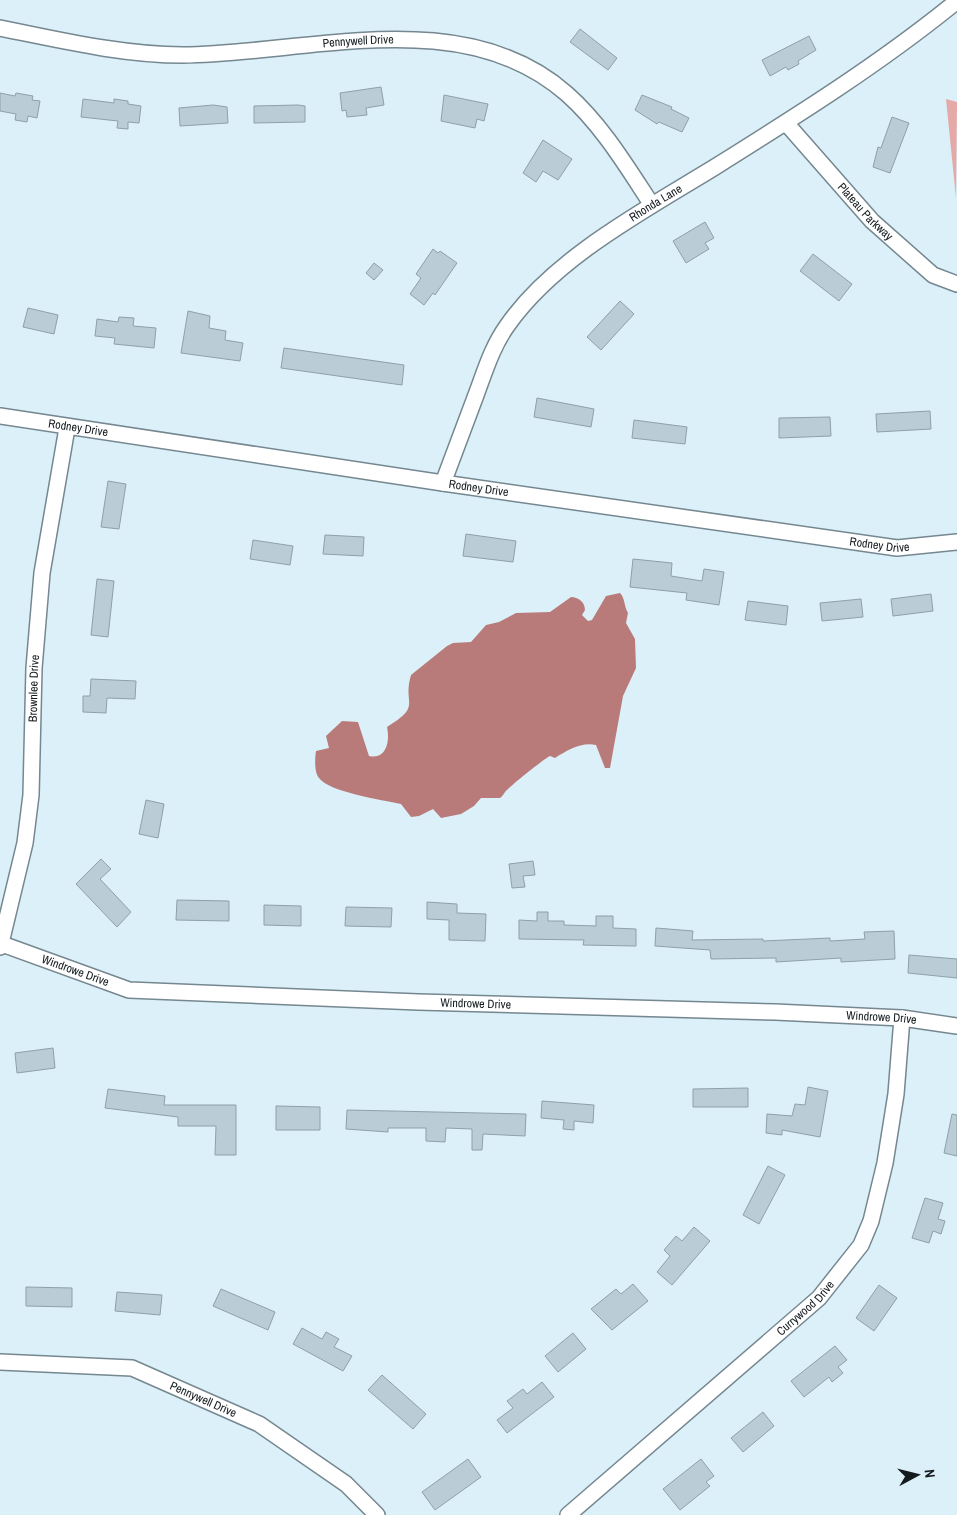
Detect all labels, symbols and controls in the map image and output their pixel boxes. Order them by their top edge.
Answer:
street label: Pennywell Drive [322,31,394,51]
street label: Plateau Parkway [834,179,897,244]
street label: Rhonda Lane [626,181,685,225]
street label: Rodney Drive [47,415,109,440]
street label: Rodney Drive [448,476,510,500]
street label: Rodney Drive [849,533,910,556]
street label: Brownlee Drive [25,654,43,722]
street label: Windrowe Drive [39,951,111,990]
street label: Windrowe Drive [440,995,511,1013]
street label: Windrowe Drive [846,1007,918,1028]
street label: Currywood Drive [773,1277,838,1339]
street label: Pennywell Drive [167,1378,239,1421]
north arrow [892,1450,942,1500]
text: N [920,1468,939,1479]

